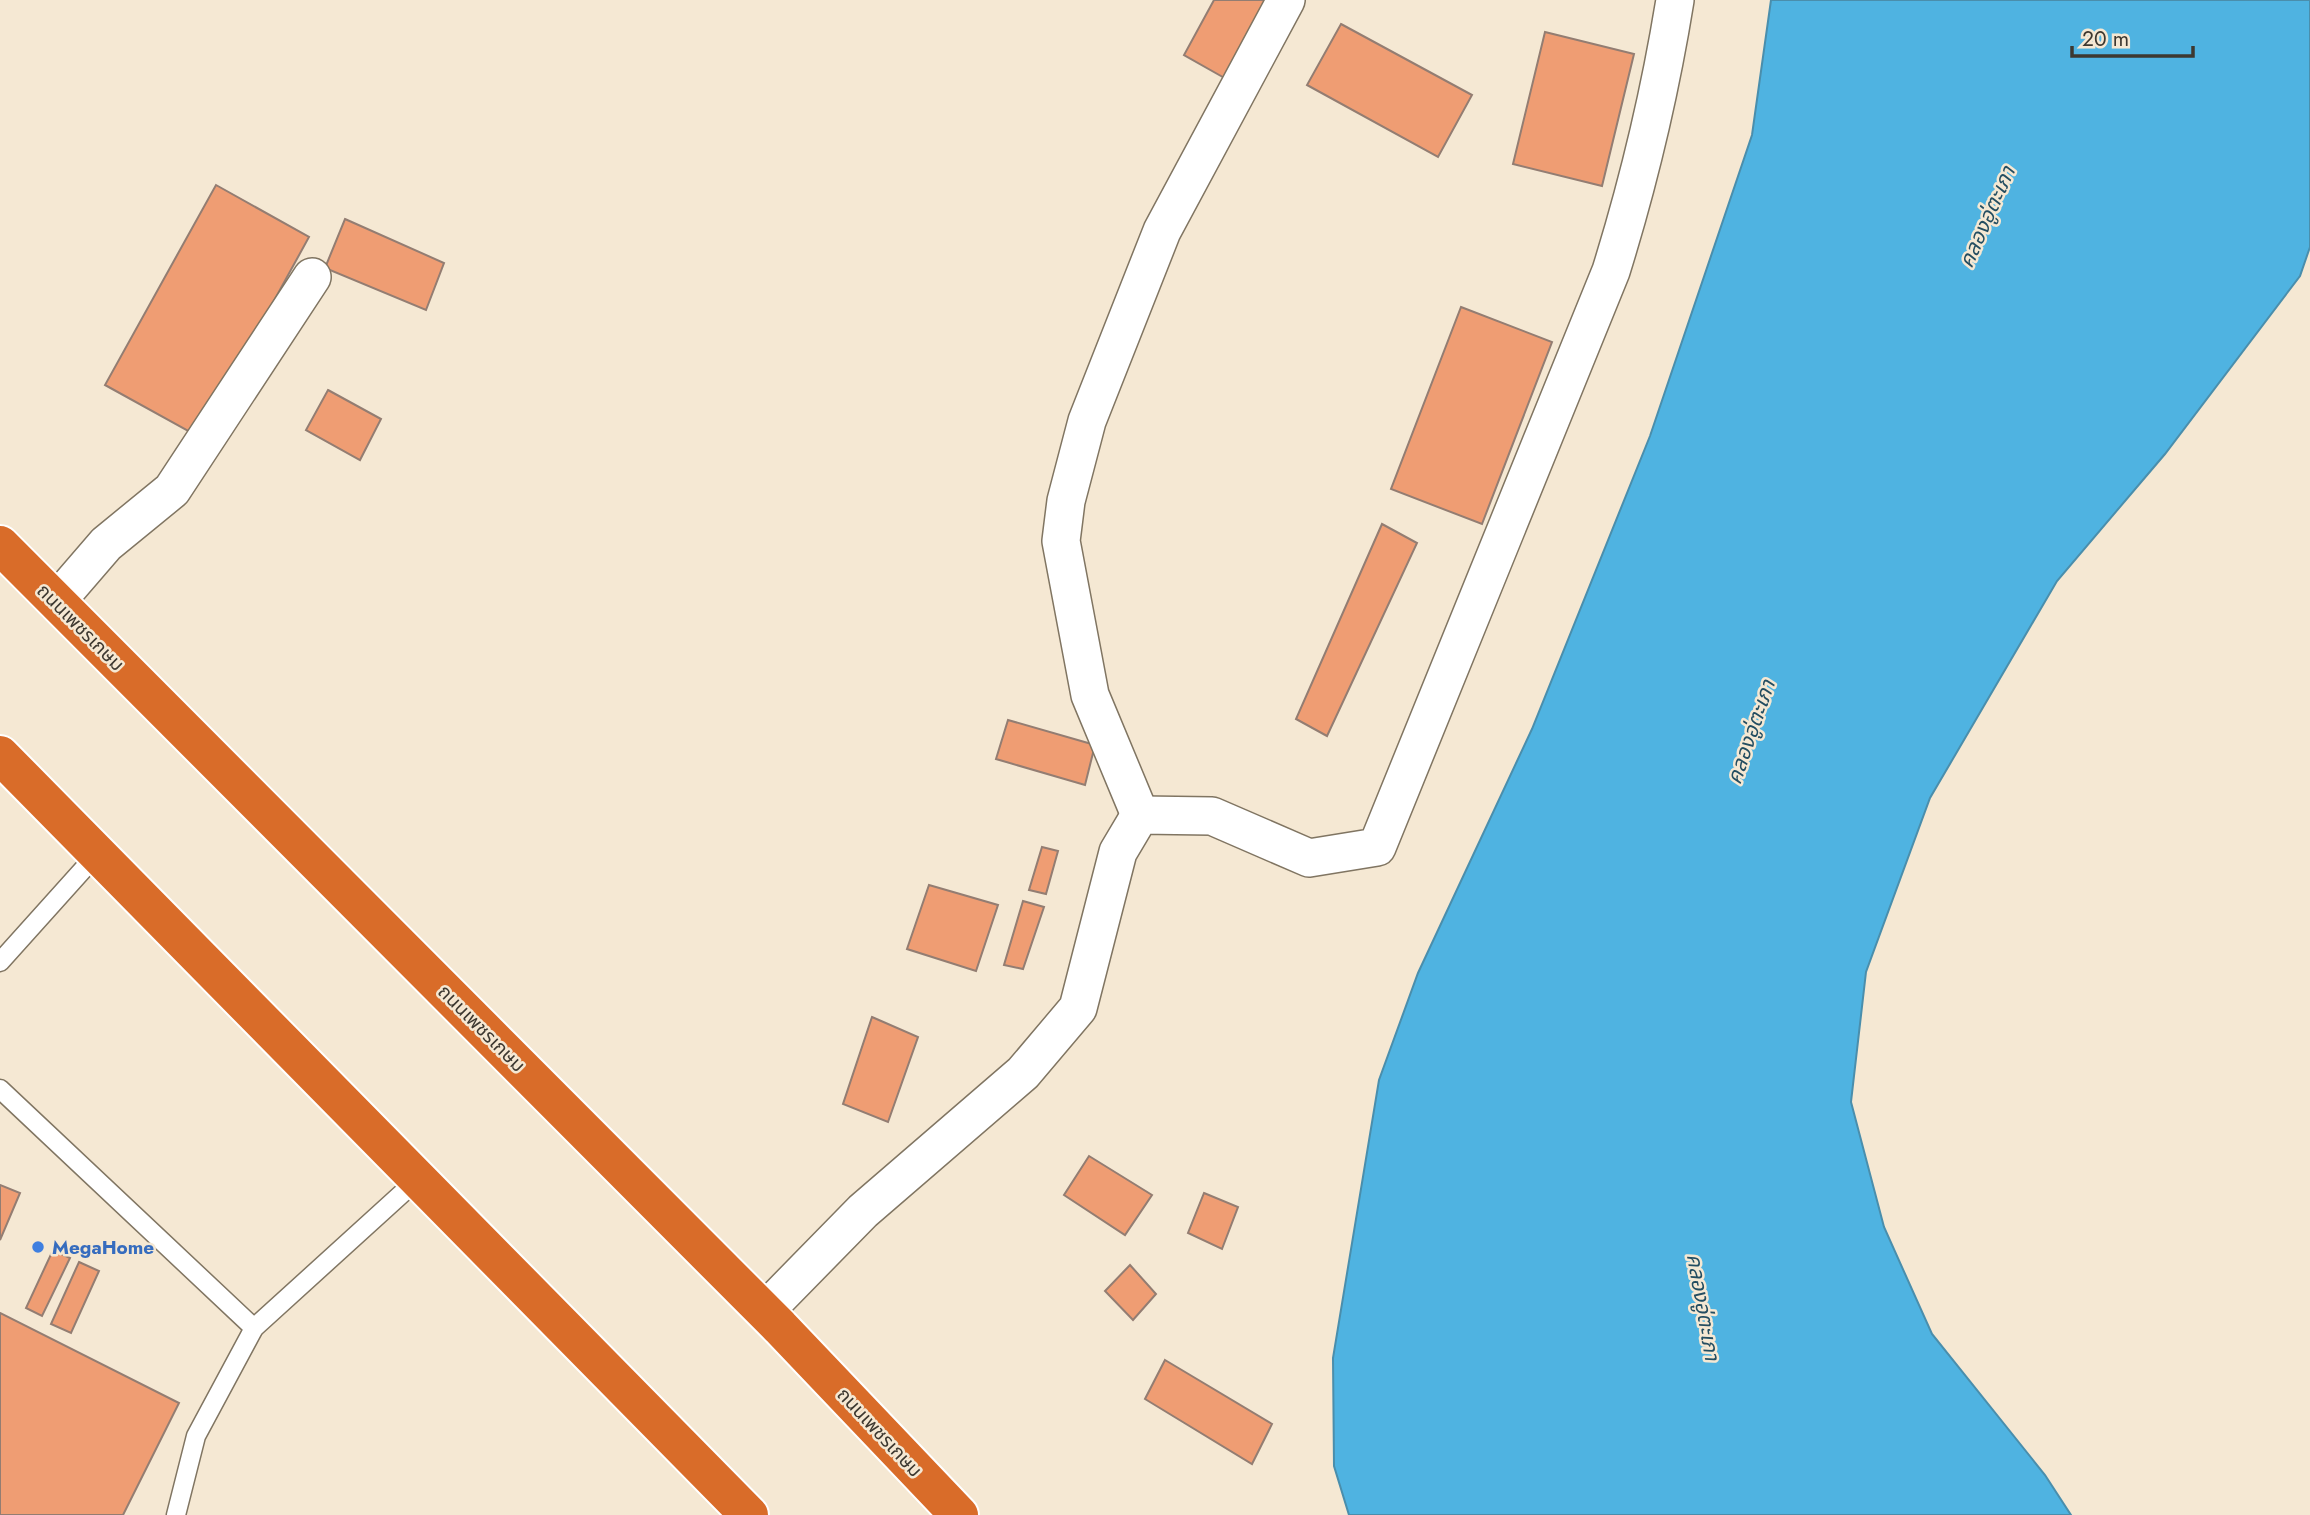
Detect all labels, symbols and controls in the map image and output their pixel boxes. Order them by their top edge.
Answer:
scale bar [2072,14,2193,58]
text: 20 m [2082,24,2129,54]
water label: คลองอู่ตะเภา [1951,160,2023,272]
street label: ถนนเพชรเกษม [31,578,130,677]
water label: คลองอู่ตะเภา [1719,675,1783,788]
street label: ถนนเพชรเกษม [432,979,531,1078]
place label: MegaHome [52,1234,154,1261]
marker: MegaHome [30,1239,46,1255]
water label: คลองอู่ตะเภา [1679,1251,1727,1364]
street label: ถนนเพชรเกษม [831,1382,928,1483]

